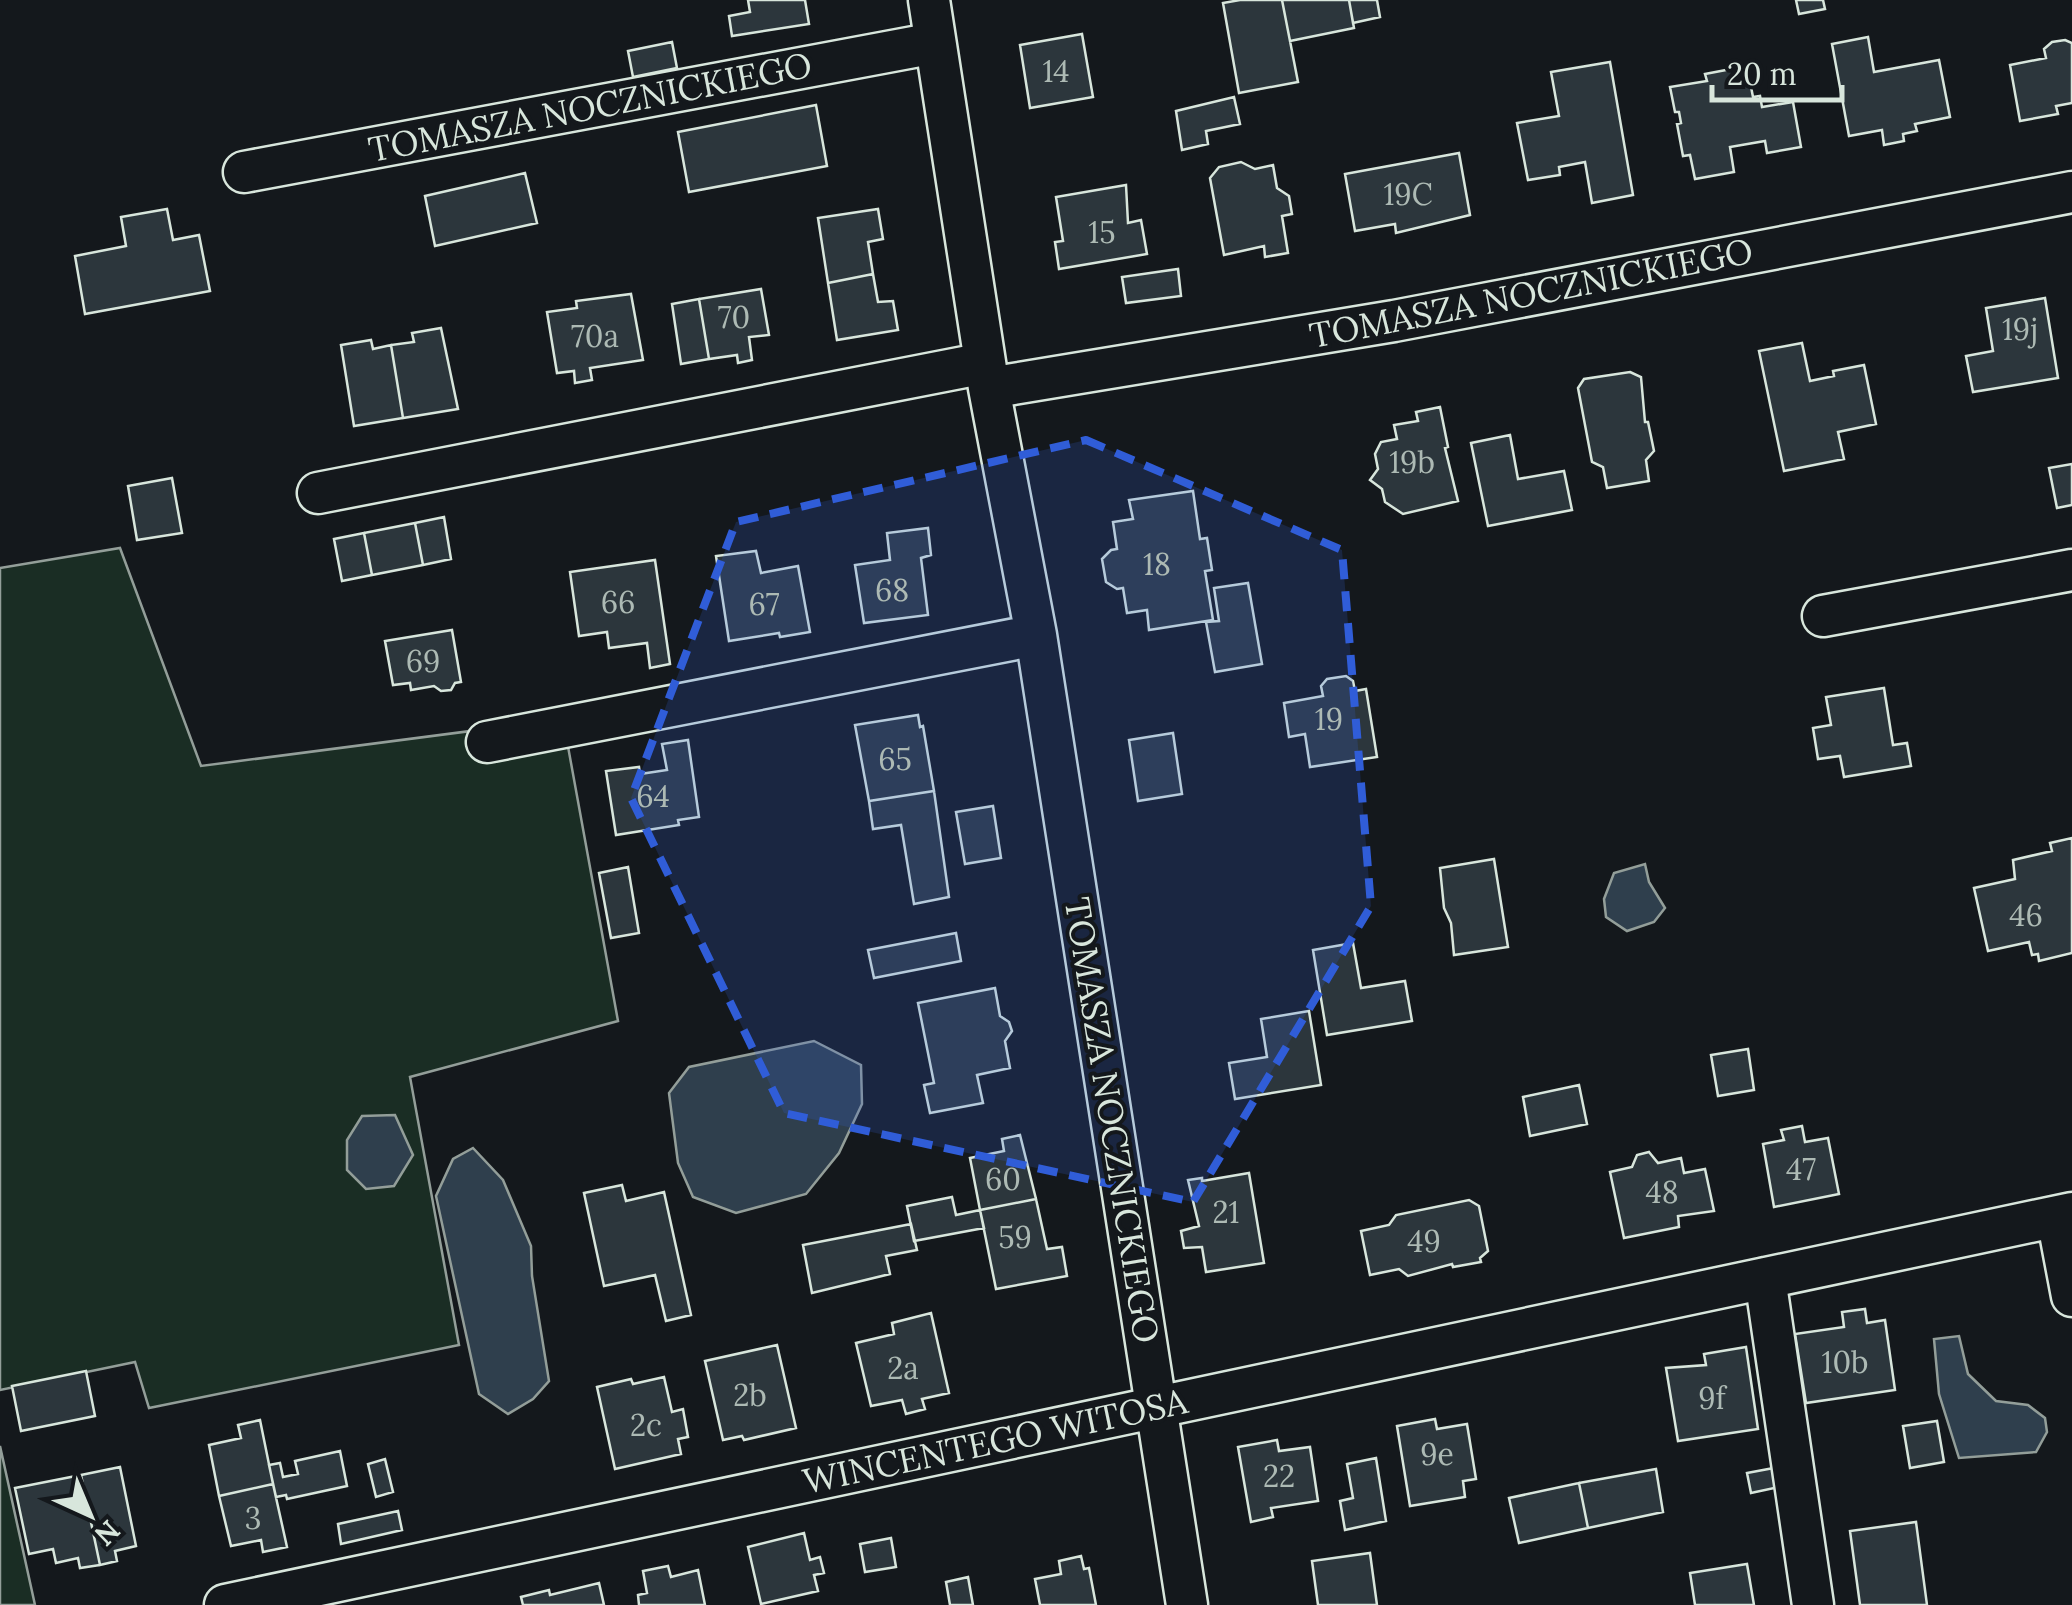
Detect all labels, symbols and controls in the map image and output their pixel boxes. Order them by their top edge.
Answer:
scale bar [1712,40,1842,102]
street label: TOMASZA NOCZNICKIEGO [365,42,815,172]
house number: 14 [1042,52,1070,90]
text: 20 m [1727,55,1796,93]
house number: 19C [1383,175,1433,213]
house number: 15 [1088,213,1116,251]
street label: TOMASZA NOCZNICKIEGO [1306,228,1756,358]
house number: 70 [718,298,750,336]
house number: 19j [2002,310,2038,349]
house number: 70a [571,317,619,355]
house number: 19b [1389,443,1435,481]
house number: 18 [1143,545,1171,583]
house number: 68 [875,571,909,609]
house number: 66 [601,583,635,621]
house number: 67 [749,585,780,623]
house number: 69 [406,642,440,680]
house number: 19 [1315,700,1343,738]
house number: 65 [878,740,912,778]
house number: 64 [636,777,670,815]
street label: TOMASZA NOCZNICKIEGO [1055,894,1169,1346]
house number: 46 [2009,896,2043,934]
house number: 47 [1786,1150,1816,1188]
house number: 60 [985,1160,1021,1198]
house number: 48 [1645,1173,1679,1211]
house number: 21 [1212,1193,1240,1231]
house number: 59 [998,1218,1032,1256]
house number: 49 [1407,1222,1441,1260]
house number: 10b [1821,1343,1869,1381]
house number: 2a [887,1349,919,1387]
house number: 2b [733,1376,767,1414]
street label: WINCENTEGO WITOSA [799,1378,1192,1504]
house number: 9f [1698,1379,1728,1417]
house number: 2c [630,1406,662,1444]
house number: 9e [1420,1435,1454,1473]
house number: 22 [1263,1457,1295,1495]
north arrow [40,1465,140,1565]
house number: 3 [245,1499,261,1537]
text: N [87,1513,128,1553]

